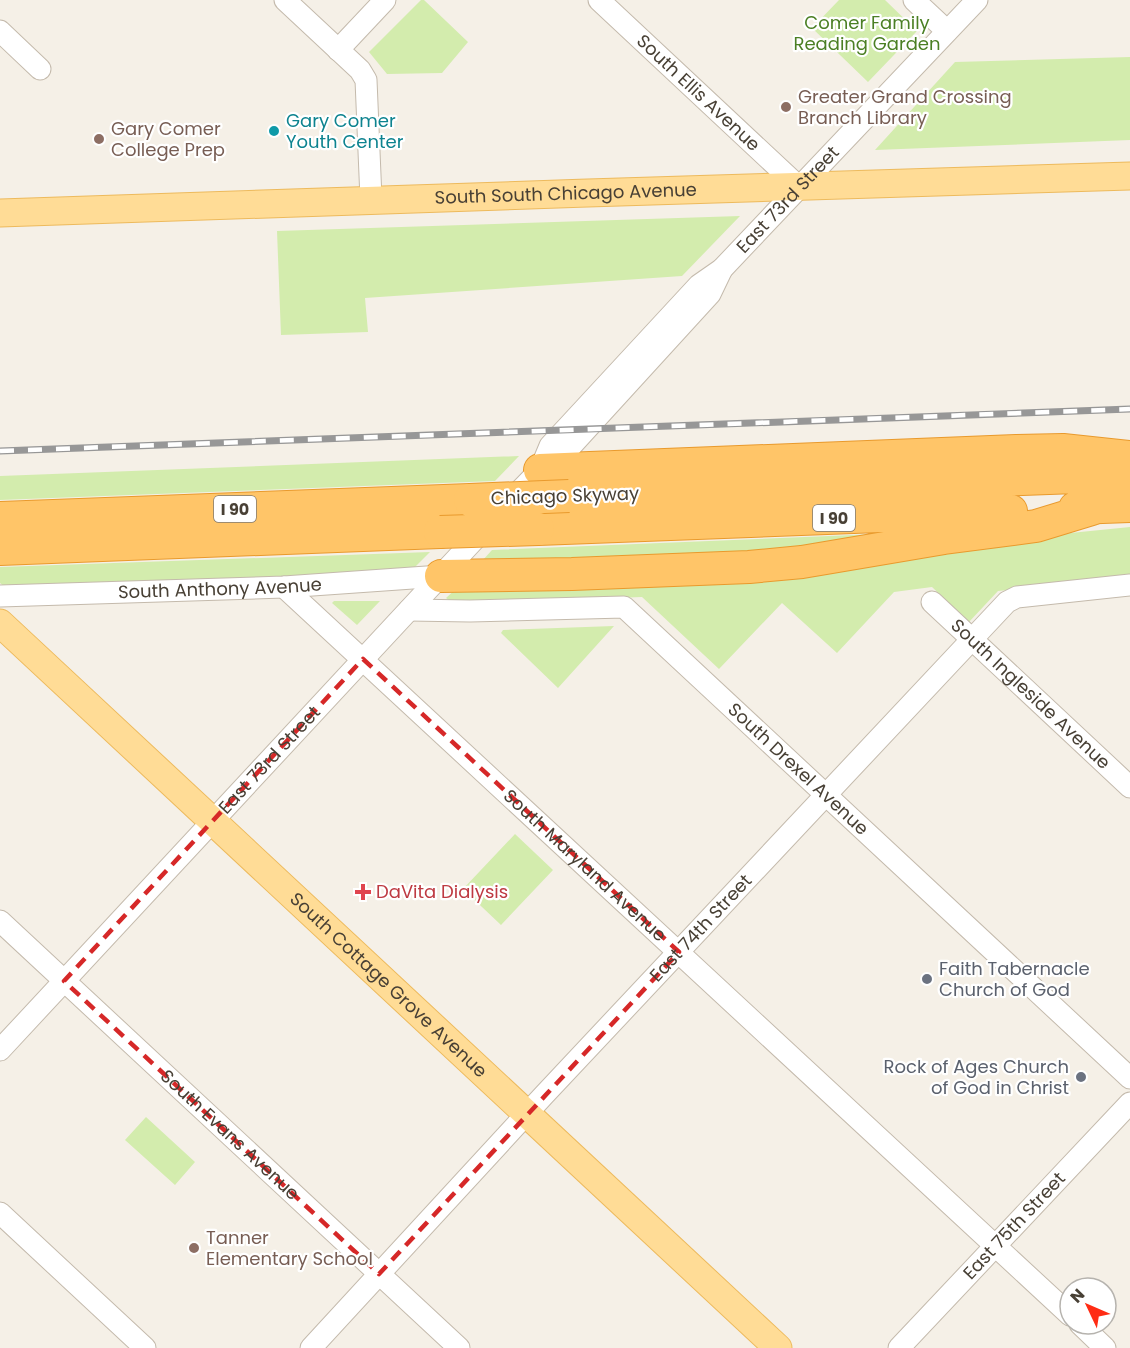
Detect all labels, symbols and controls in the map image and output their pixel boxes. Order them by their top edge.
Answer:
park label: Comer Family Reading Garden [793,10,941,56]
street label: South Ellis Avenue [631,28,766,157]
place label: Greater Grand Crossing Branch Library [798,84,1012,130]
marker: Greater Grand Crossing Branch Library [779,100,793,114]
place label: Gary Comer Youth Center [286,108,404,154]
place label: Gary Comer College Prep [111,116,225,162]
marker: Gary Comer Youth Center [267,124,281,138]
marker: Gary Comer College Prep [92,132,106,146]
street label: East 73rd Street [730,140,844,258]
street label: South South Chicago Avenue [434,177,697,210]
street label: Chicago Skyway [490,480,640,511]
road number: I 90 [214,496,256,522]
road number: I 90 [813,505,855,531]
street label: South Anthony Avenue [118,571,323,604]
street label: South Ingleside Avenue [946,613,1116,775]
street label: South Drexel Avenue [723,697,874,841]
street label: East 73rd Street [213,700,326,819]
street label: South Maryland Avenue [498,783,672,947]
street label: East 74th Street [644,868,757,987]
place label: DaVita Dialysis [376,879,508,904]
marker: DaVita Dialysis [354,883,372,901]
street label: South Cottage Grove Avenue [285,886,493,1083]
place label: Faith Tabernacle Church of God [939,956,1090,1002]
marker: Faith Tabernacle Church of God [920,972,934,986]
place label: Rock of Ages Church of God in Christ [884,1054,1069,1100]
street label: South Evans Avenue [155,1064,305,1205]
marker: Rock of Ages Church of God in Christ [1074,1070,1088,1084]
street label: East 75th Street [957,1166,1071,1285]
place label: Tanner Elementary School [206,1225,373,1271]
marker: Tanner Elementary School [187,1241,201,1255]
north arrow [1058,1276,1118,1336]
text: N [1065,1284,1090,1308]

